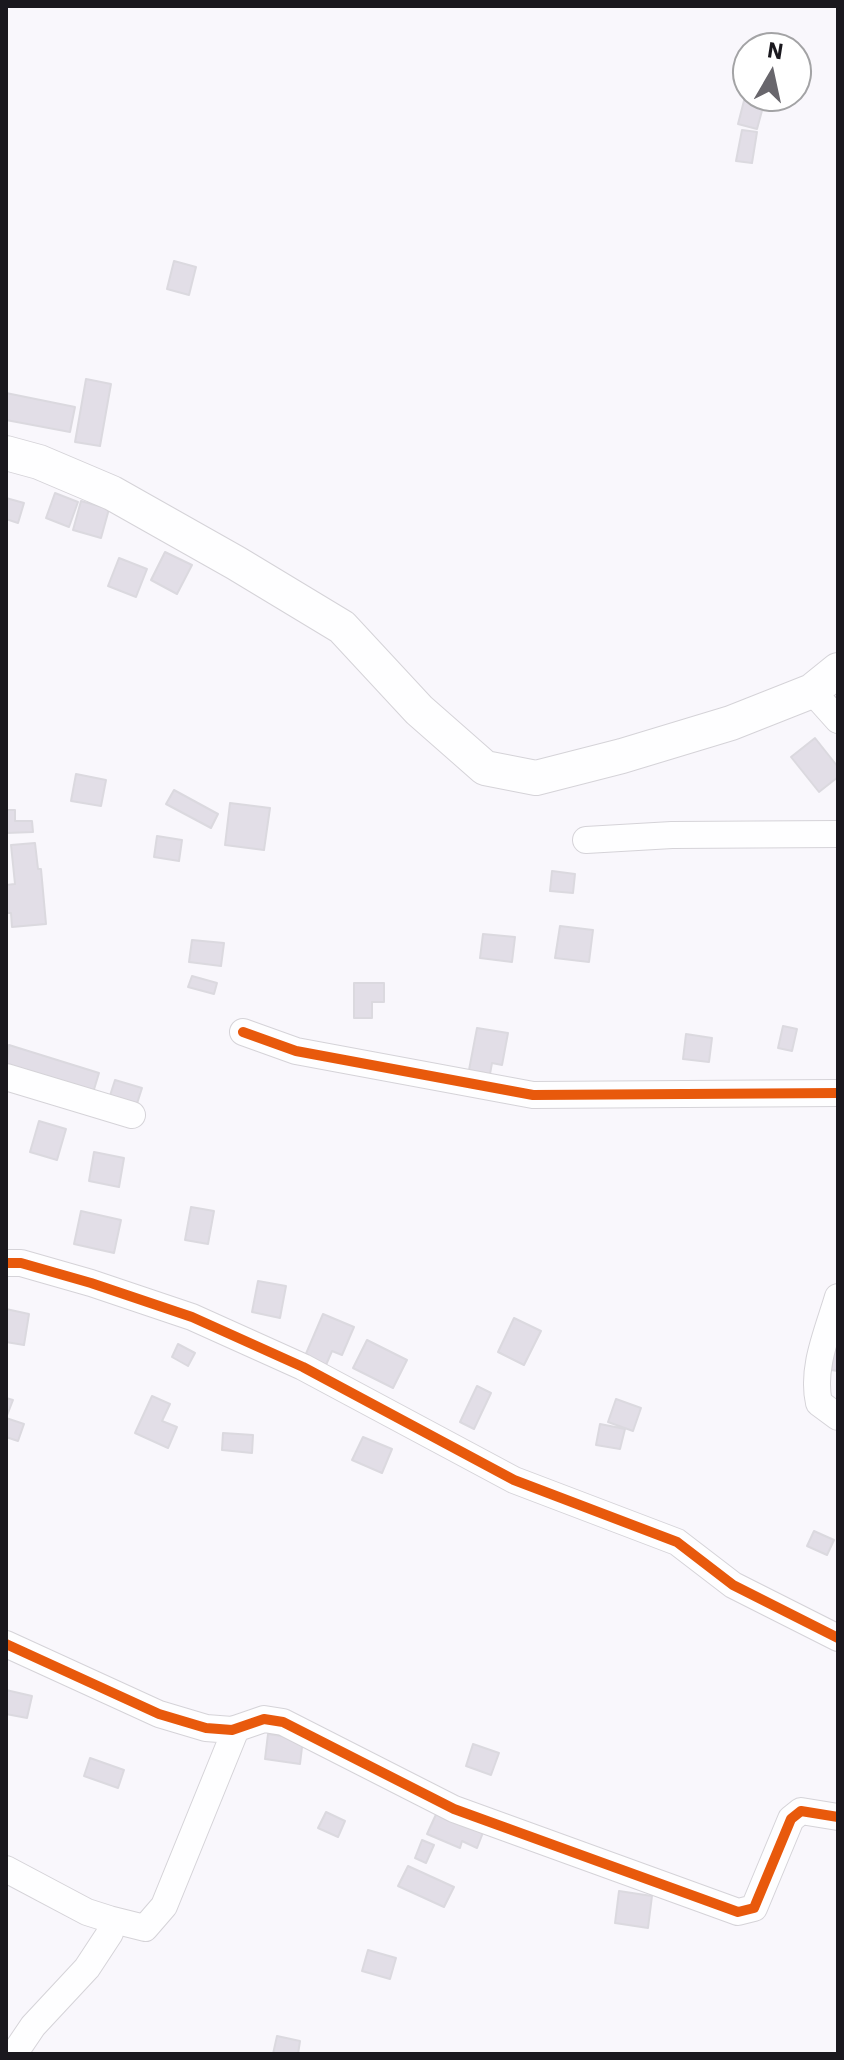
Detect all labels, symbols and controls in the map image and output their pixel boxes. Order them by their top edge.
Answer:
north arrow [732,32,812,112]
text: N [765,34,786,65]

